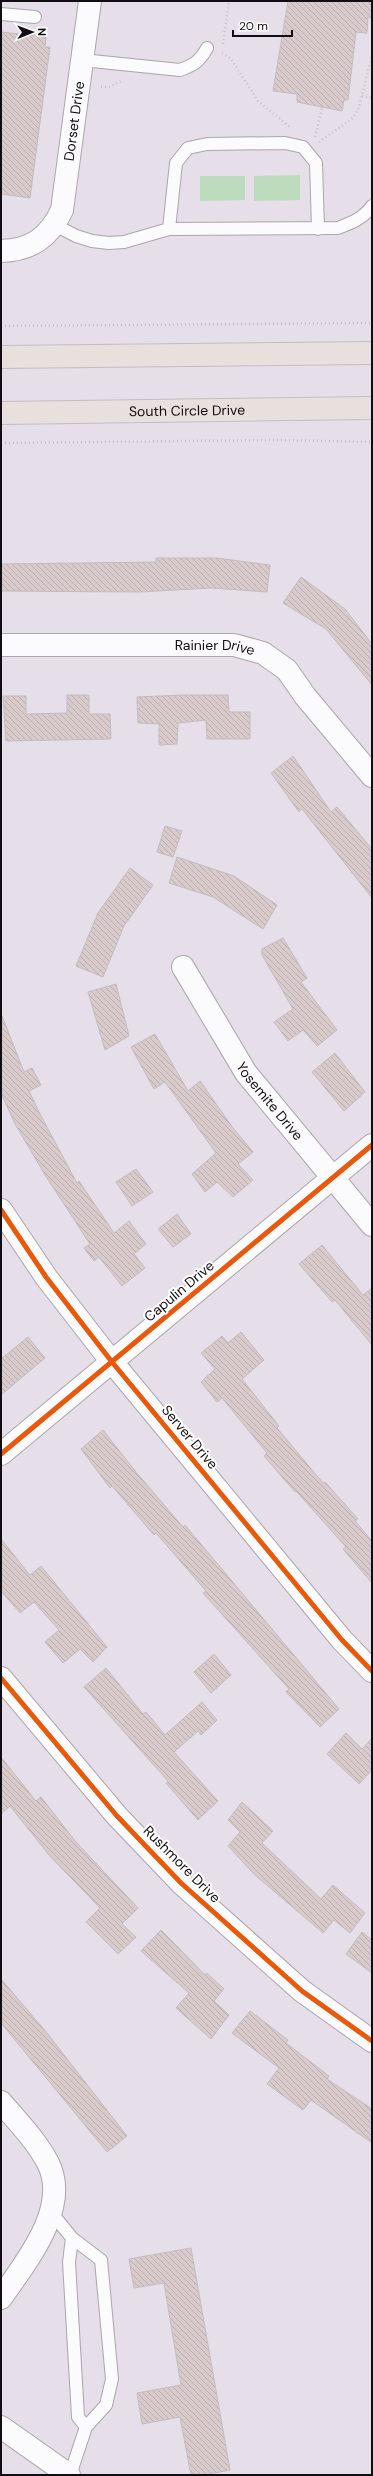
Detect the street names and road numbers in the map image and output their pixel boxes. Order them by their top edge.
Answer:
street label: Dorset Drive [60,80,88,162]
street label: South Circle Drive [129,401,245,420]
street label: Rainier Drive [175,636,257,659]
street label: Yosemite Drive [232,1059,307,1144]
street label: Capulin Drive [140,1256,218,1325]
street label: Server Drive [158,1401,222,1473]
street label: Rushmore Drive [140,1822,224,1906]

